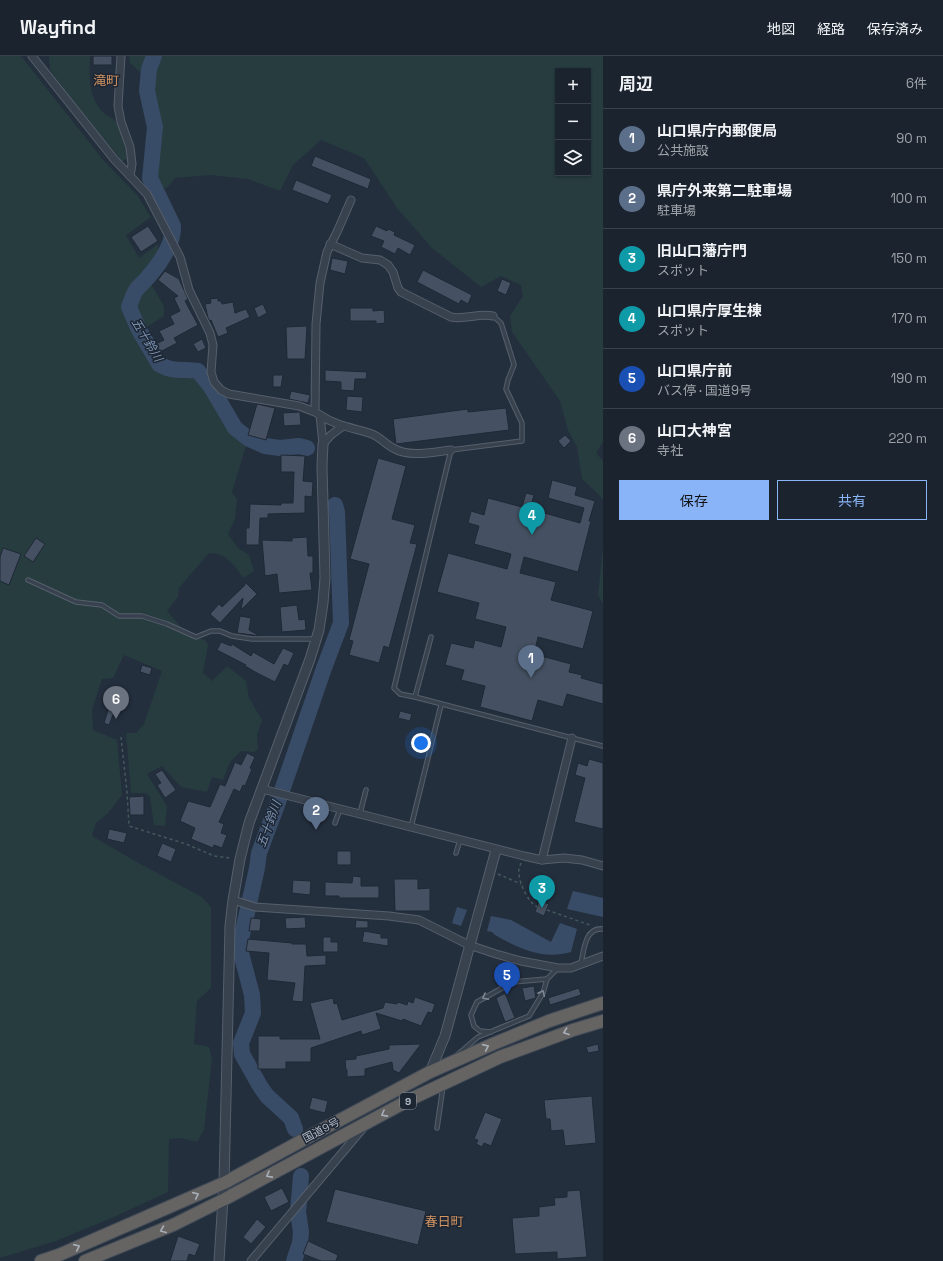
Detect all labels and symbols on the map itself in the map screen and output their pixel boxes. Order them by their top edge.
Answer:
district label: 滝町 [93,72,119,89]
water label: 五十鈴川 [128,315,167,366]
pin: 4 [519,502,545,535]
pin: 1 [518,645,544,678]
pin: 6 [103,686,129,719]
your location [411,733,431,753]
water label: 五十鈴川 [253,797,285,849]
pin: 2 [303,797,329,830]
pin: 3 [529,875,555,908]
pin: 5 [494,962,520,995]
one-way arrow [537,989,545,997]
one-way arrow [481,993,489,1000]
one-way arrow [562,1028,569,1036]
one-way arrow [481,1044,489,1052]
road number: 9 [400,1093,416,1109]
one-way arrow [380,1109,388,1117]
street label: 国道9号 [300,1114,342,1146]
one-way arrow [266,1171,273,1178]
one-way arrow [192,1192,200,1200]
district label: 春日町 [424,1213,464,1230]
one-way arrow [159,1225,166,1233]
one-way arrow [73,1244,81,1252]

